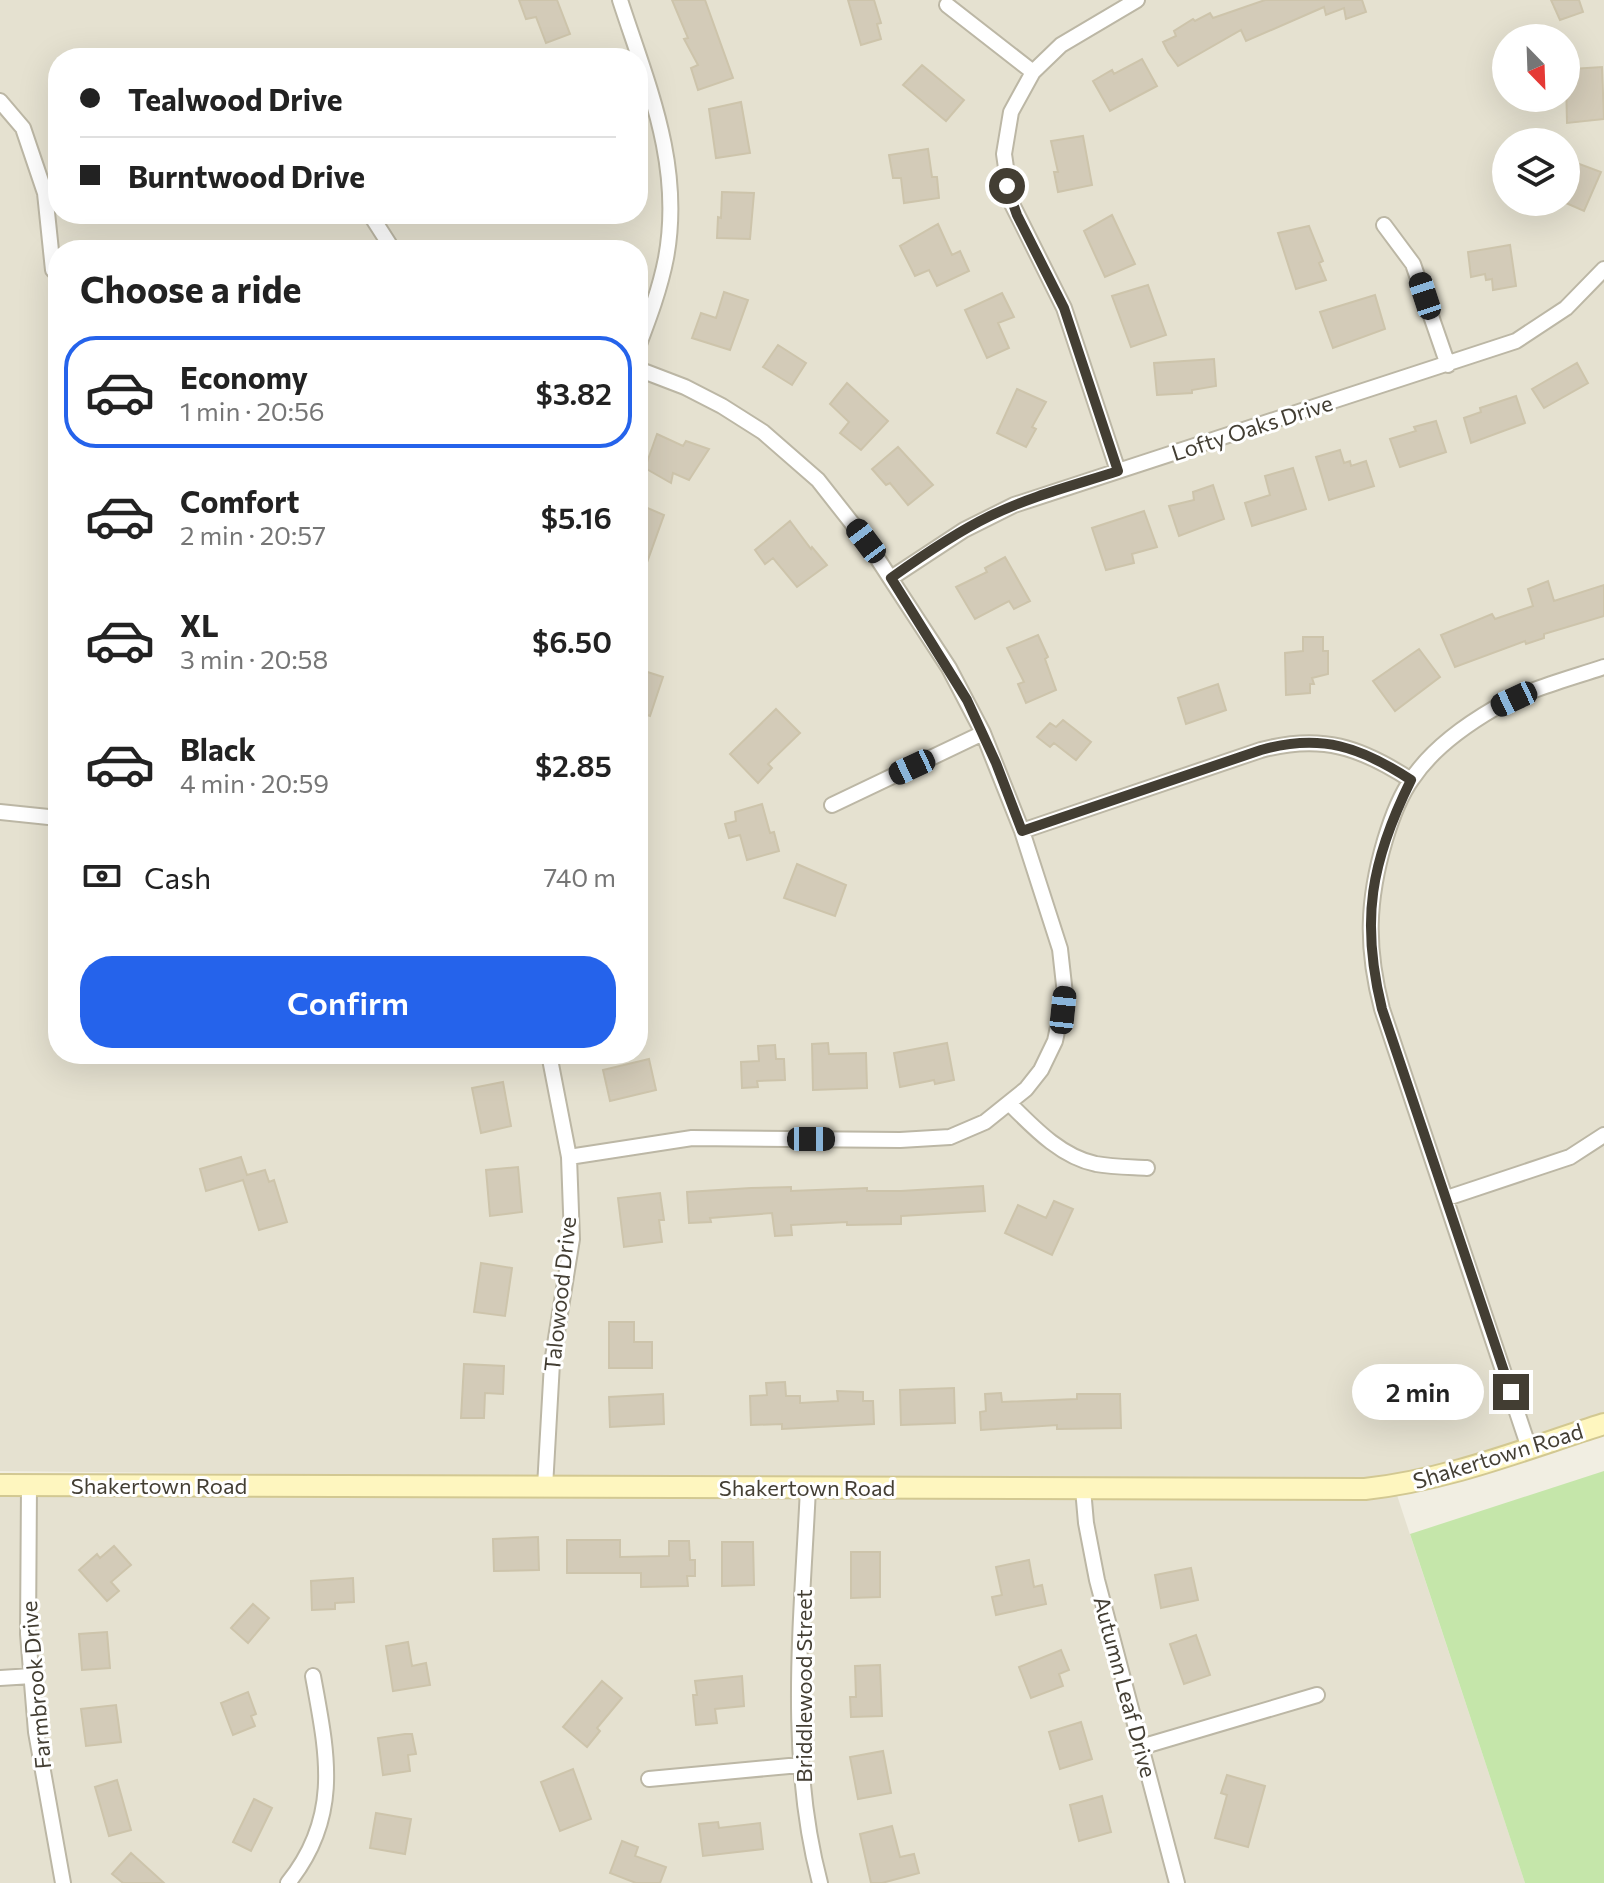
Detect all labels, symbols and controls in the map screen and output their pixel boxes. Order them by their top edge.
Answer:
north arrow [1492,24,1580,112]
map controls [1492,24,1580,216]
text: Tealwood Drive [128,80,343,117]
button: layers [1492,128,1580,216]
text: Burntwood Drive [128,157,365,194]
route start [989,168,1025,204]
text: Choose a ride [80,266,301,310]
car [1406,269,1444,323]
icon: car [84,356,156,428]
text: Economy [180,358,308,395]
text: $3.82 [536,374,612,411]
street label: Lofty Oaks Drive [1168,389,1336,466]
text: 1 min · 20:56 [180,395,325,426]
icon: car [84,480,156,552]
text: Comfort [180,482,299,519]
text: $5.16 [541,498,612,535]
car [842,515,890,567]
text: 2 min · 20:57 [180,519,326,550]
icon: car [84,604,156,676]
text: XL [180,606,219,643]
text: $6.50 [532,622,612,659]
text: 3 min · 20:58 [180,643,328,674]
car [1487,678,1541,720]
icon: car [84,728,156,800]
text: Black [180,730,256,767]
text: $2.85 [535,746,612,783]
car [885,746,939,788]
text: 4 min · 20:59 [180,767,329,798]
icon: cash [80,854,124,898]
text: Cash [144,858,211,895]
text: 740 m [544,861,616,892]
button: Confirm [80,956,616,1048]
car [1049,985,1077,1035]
car [787,1127,835,1151]
street label: Talowood Drive [538,1215,581,1373]
callout: 2 min [1351,1364,1483,1420]
route end [1493,1374,1529,1410]
text: 2 min [1386,1376,1450,1407]
street label: Shakertown Road [1410,1417,1586,1494]
street label: Shakertown Road [71,1472,247,1499]
street label: Shakertown Road [719,1474,895,1501]
street label: Briddlewood Street [790,1589,817,1783]
street label: Autumn Leaf Drive [1088,1593,1163,1780]
street label: Farmbrook Drive [15,1600,56,1770]

